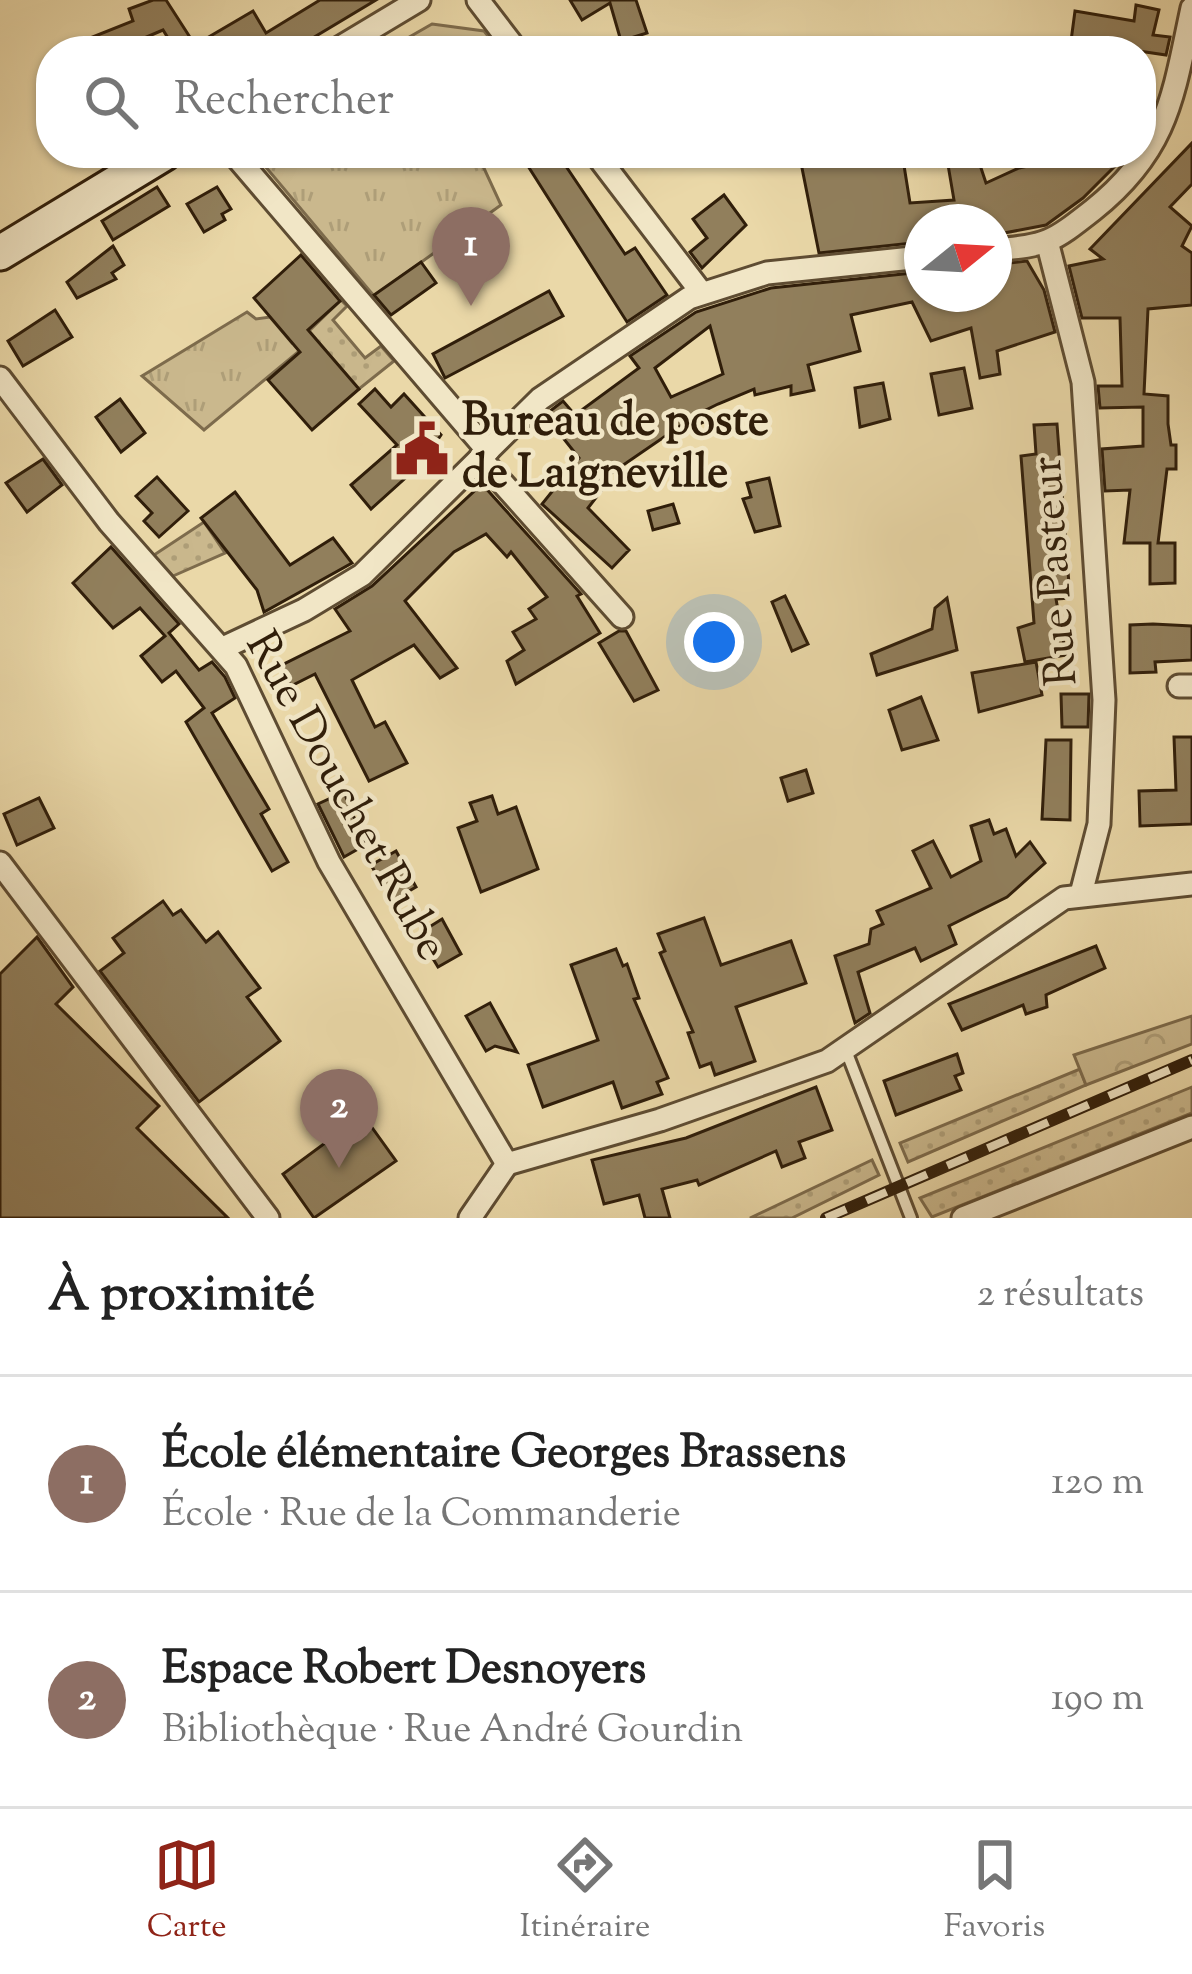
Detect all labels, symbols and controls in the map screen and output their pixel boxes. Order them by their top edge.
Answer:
search box [36,36,1156,168]
icon: search [78,69,144,135]
text: Rechercher [174,70,394,135]
north arrow [904,204,1012,312]
pin: 1 [432,207,510,306]
place label: Bureau de poste de Laigneville [462,391,769,508]
public building icon: Bureau de poste de Laigneville [393,420,451,478]
street label: Rue Pasteur [1017,454,1097,688]
your location [684,612,744,672]
street label: Rue Douchet Rube [226,621,462,973]
pin: 2 [300,1069,378,1168]
text: À proximité [48,1260,315,1333]
text: 2 résultats [977,1268,1144,1324]
text: École élémentaire Georges Brassens [162,1423,846,1488]
text: 1 [80,1456,94,1512]
text: 120 m [1051,1456,1144,1512]
text: École · Rue de la Commanderie [162,1488,681,1544]
text: Espace Robert Desnoyers [162,1639,646,1704]
text: 2 [78,1672,96,1728]
text: 190 m [1051,1672,1144,1728]
text: Bibliothèque · Rue André Gourdin [162,1704,743,1760]
tab: Carte [147,1832,227,1952]
tab: Itinéraire [520,1832,650,1952]
tab: Favoris [944,1832,1045,1952]

